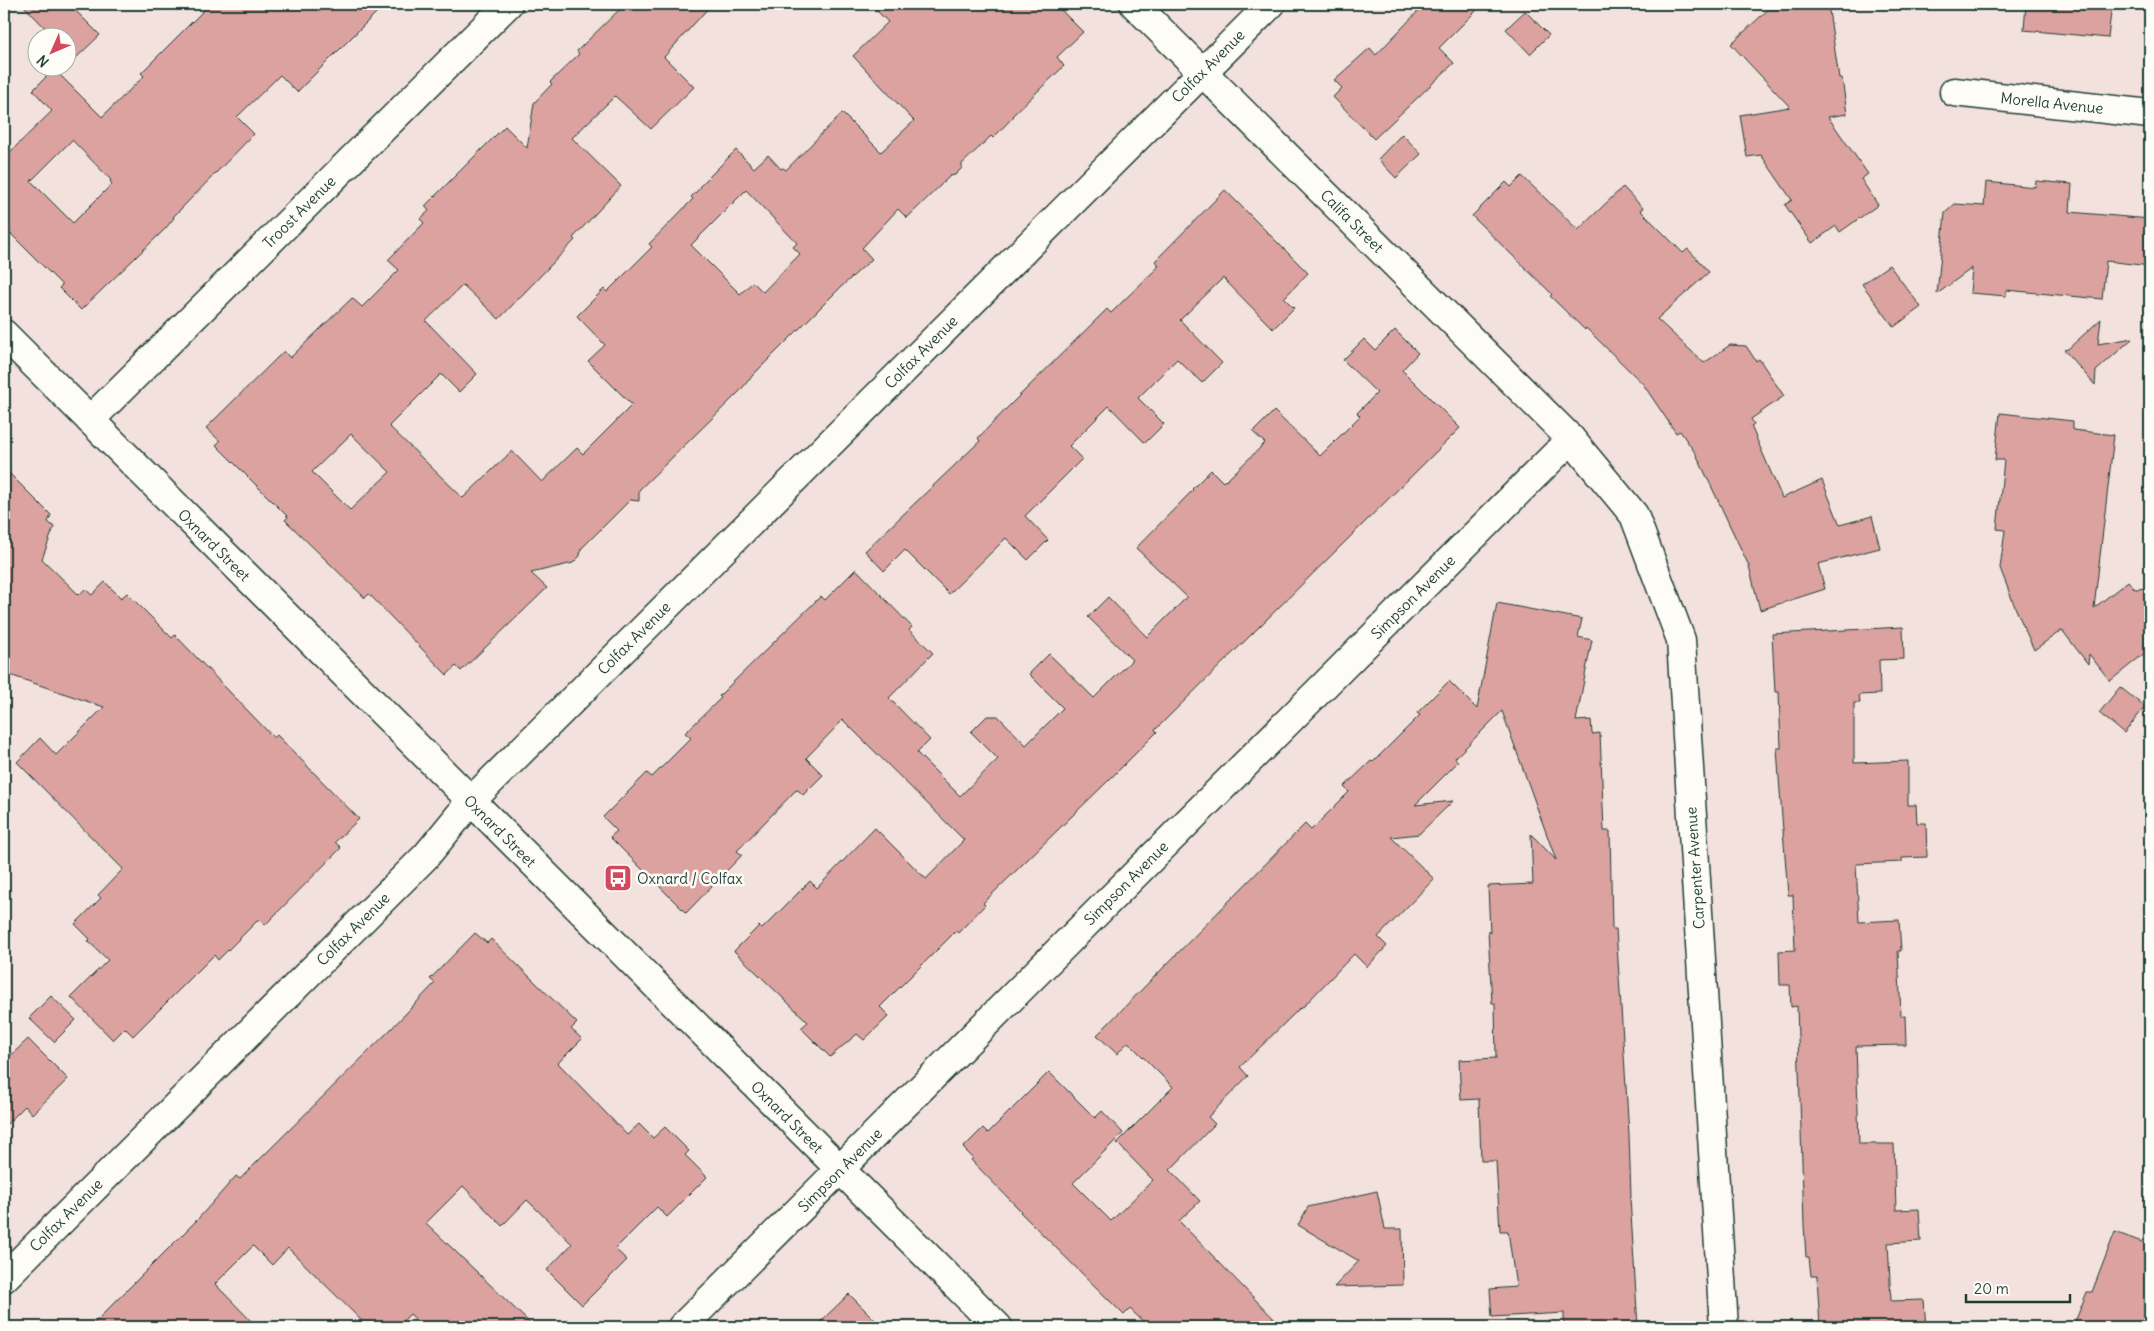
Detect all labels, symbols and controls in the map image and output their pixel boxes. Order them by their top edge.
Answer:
street label: Colfax Avenue [1167,25,1249,107]
north arrow [28,28,78,78]
text: N [33,51,53,71]
street label: Morella Avenue [2000,88,2104,118]
street label: Troost Avenue [259,172,339,252]
street label: Califa Street [1316,185,1388,257]
street label: Colfax Avenue [880,311,962,393]
street label: Oxnard Street [174,505,254,585]
street label: Simpson Avenue [1367,551,1459,643]
street label: Colfax Avenue [593,597,675,679]
street label: Oxnard Street [460,791,540,871]
street label: Carpenter Avenue [1681,806,1709,930]
street label: Simpson Avenue [1080,837,1172,929]
bus stop icon: Oxnard / Colfax [603,863,633,893]
place label: Oxnard / Colfax [637,869,743,888]
street label: Colfax Avenue [312,888,394,970]
street label: Oxnard Street [747,1077,827,1157]
street label: Simpson Avenue [794,1124,886,1216]
street label: Colfax Avenue [25,1174,107,1256]
scale bar [1966,1271,2070,1303]
text: 20 m [1974,1279,2009,1298]

